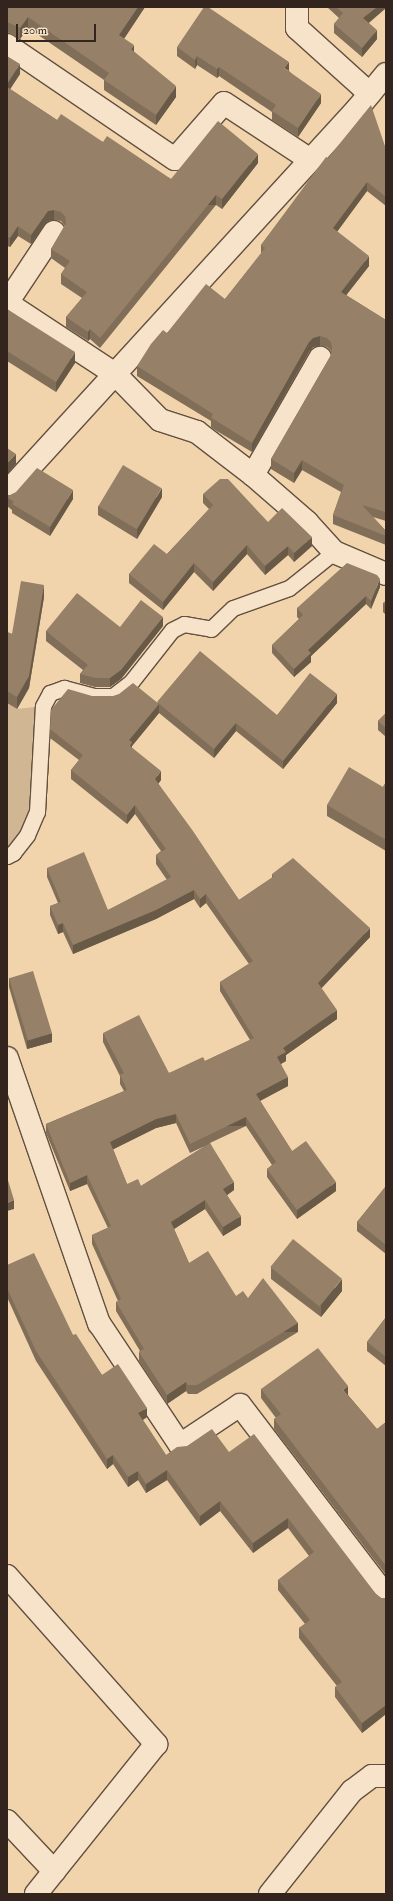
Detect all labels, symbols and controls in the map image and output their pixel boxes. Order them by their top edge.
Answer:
scale bar [18,16,98,42]
text: 20 m [23,23,47,38]

